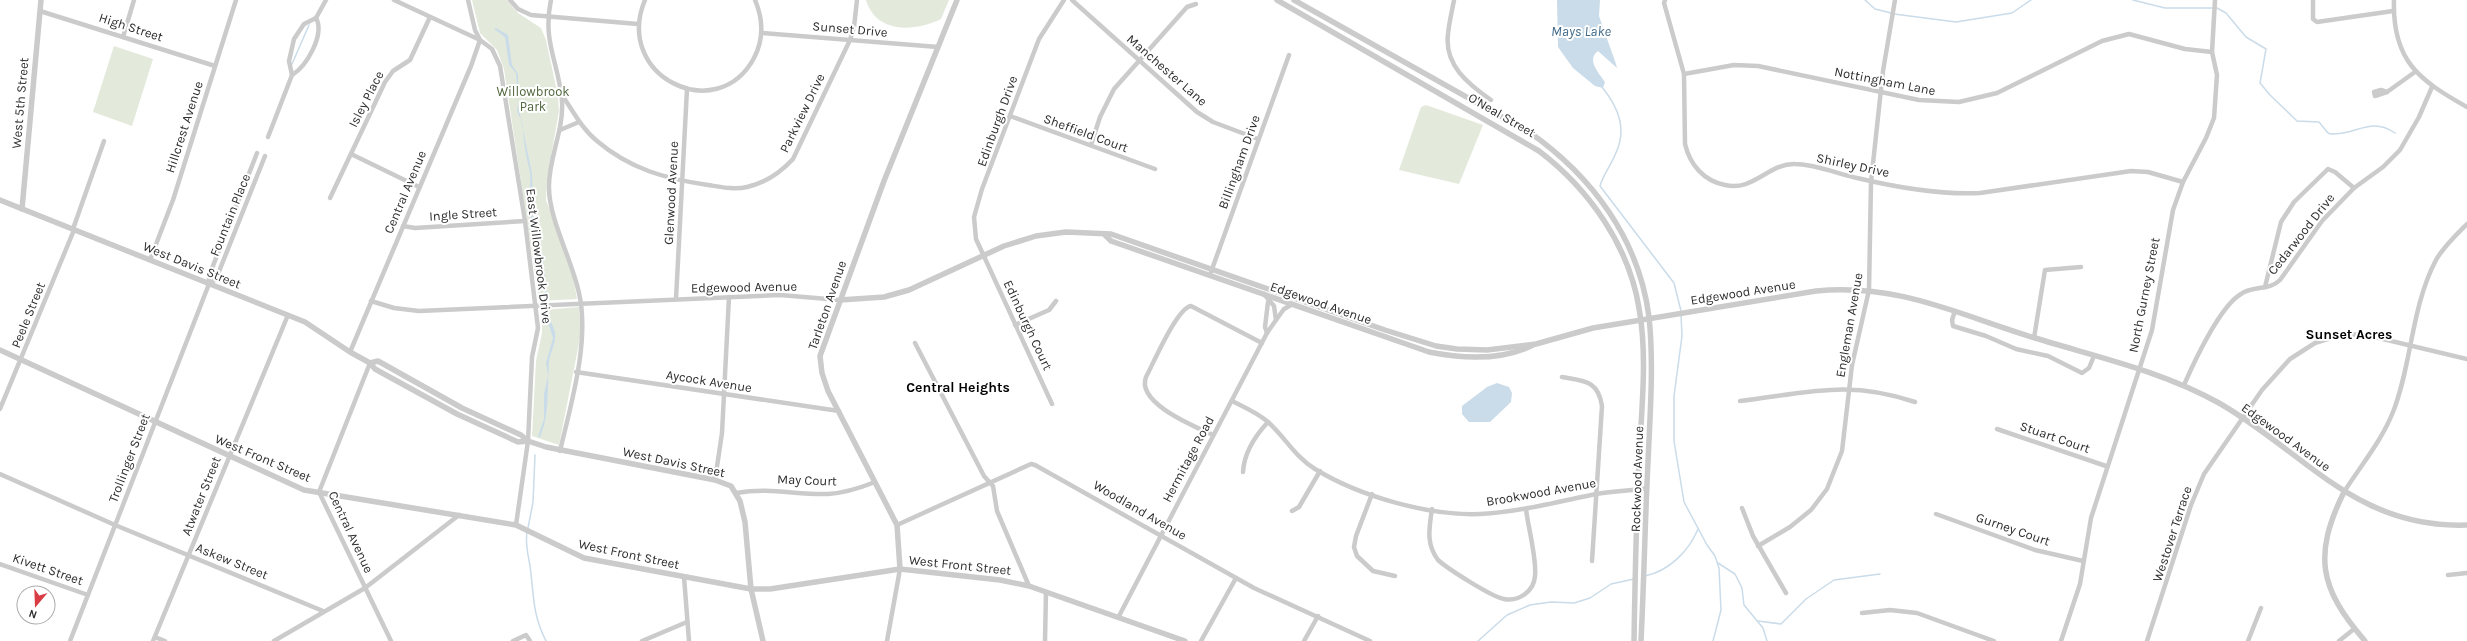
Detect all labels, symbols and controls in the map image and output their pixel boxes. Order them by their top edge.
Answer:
street label: High Street [97,10,165,44]
street label: Sunset Drive [812,18,889,40]
water label: Mays Lake [1551,23,1612,40]
street label: Manchester Lane [1124,31,1210,109]
street label: West 5th Street [9,57,31,149]
street label: Nottingham Lane [1833,64,1937,98]
street label: Isley Place [345,68,387,130]
street label: Parkview Drive [776,71,828,155]
street label: Edinburgh Drive [974,73,1020,168]
street label: Hillcrest Avenue [162,79,206,175]
park label: Willowbrook Park [496,84,570,114]
street label: O'Neal Street [1466,90,1538,140]
street label: Sheffield Court [1042,111,1130,155]
street label: Billingham Drive [1215,113,1263,211]
street label: Glenwood Avenue [661,140,681,245]
street label: Central Avenue [381,148,429,236]
street label: Shirley Drive [1815,150,1891,180]
street label: Fountain Place [207,171,253,258]
street label: East Willowbrook Drive [523,188,555,325]
street label: Cedarwood Drive [2265,190,2338,278]
street label: Ingle Street [429,204,498,224]
street label: North Gurney Street [2125,236,2163,354]
street label: West Davis Street [141,238,243,292]
street label: Tarleton Avenue [805,258,849,352]
street label: Engleman Avenue [1832,271,1866,378]
street label: Edgewood Avenue [1689,276,1797,308]
street label: Edinburgh Court [1001,278,1055,372]
street label: Edgewood Avenue [691,279,798,295]
street label: Edgewood Avenue [1268,279,1374,327]
street label: Peele Street [8,280,48,350]
district label: Sunset Acres [2306,326,2392,343]
street label: Aycock Avenue [665,367,753,395]
district label: Central Heights [906,379,1010,396]
street label: Edgewood Avenue [2239,400,2334,474]
street label: Trollinger Street [105,411,153,505]
street label: Hermitage Road [1159,413,1217,505]
street label: Stuart Court [2018,418,2092,456]
street label: Rockwood Avenue [1628,425,1646,532]
street label: West Front Street [213,431,313,485]
street label: West Davis Street [621,444,727,480]
street label: Atwater Street [178,454,224,538]
street label: May Court [777,471,837,489]
street label: Brookwood Avenue [1485,475,1598,509]
street label: Woodland Avenue [1091,477,1190,543]
street label: Westover Terrace [2149,484,2195,584]
street label: Central Avenue [325,489,377,576]
street label: Gurney Court [1974,509,2052,549]
street label: West Front Street [577,536,681,572]
street label: Askew Street [194,540,270,582]
street label: Kivett Street [11,550,85,588]
street label: West Front Street [908,552,1012,578]
north arrow [16,585,56,625]
text: N [27,607,39,621]

